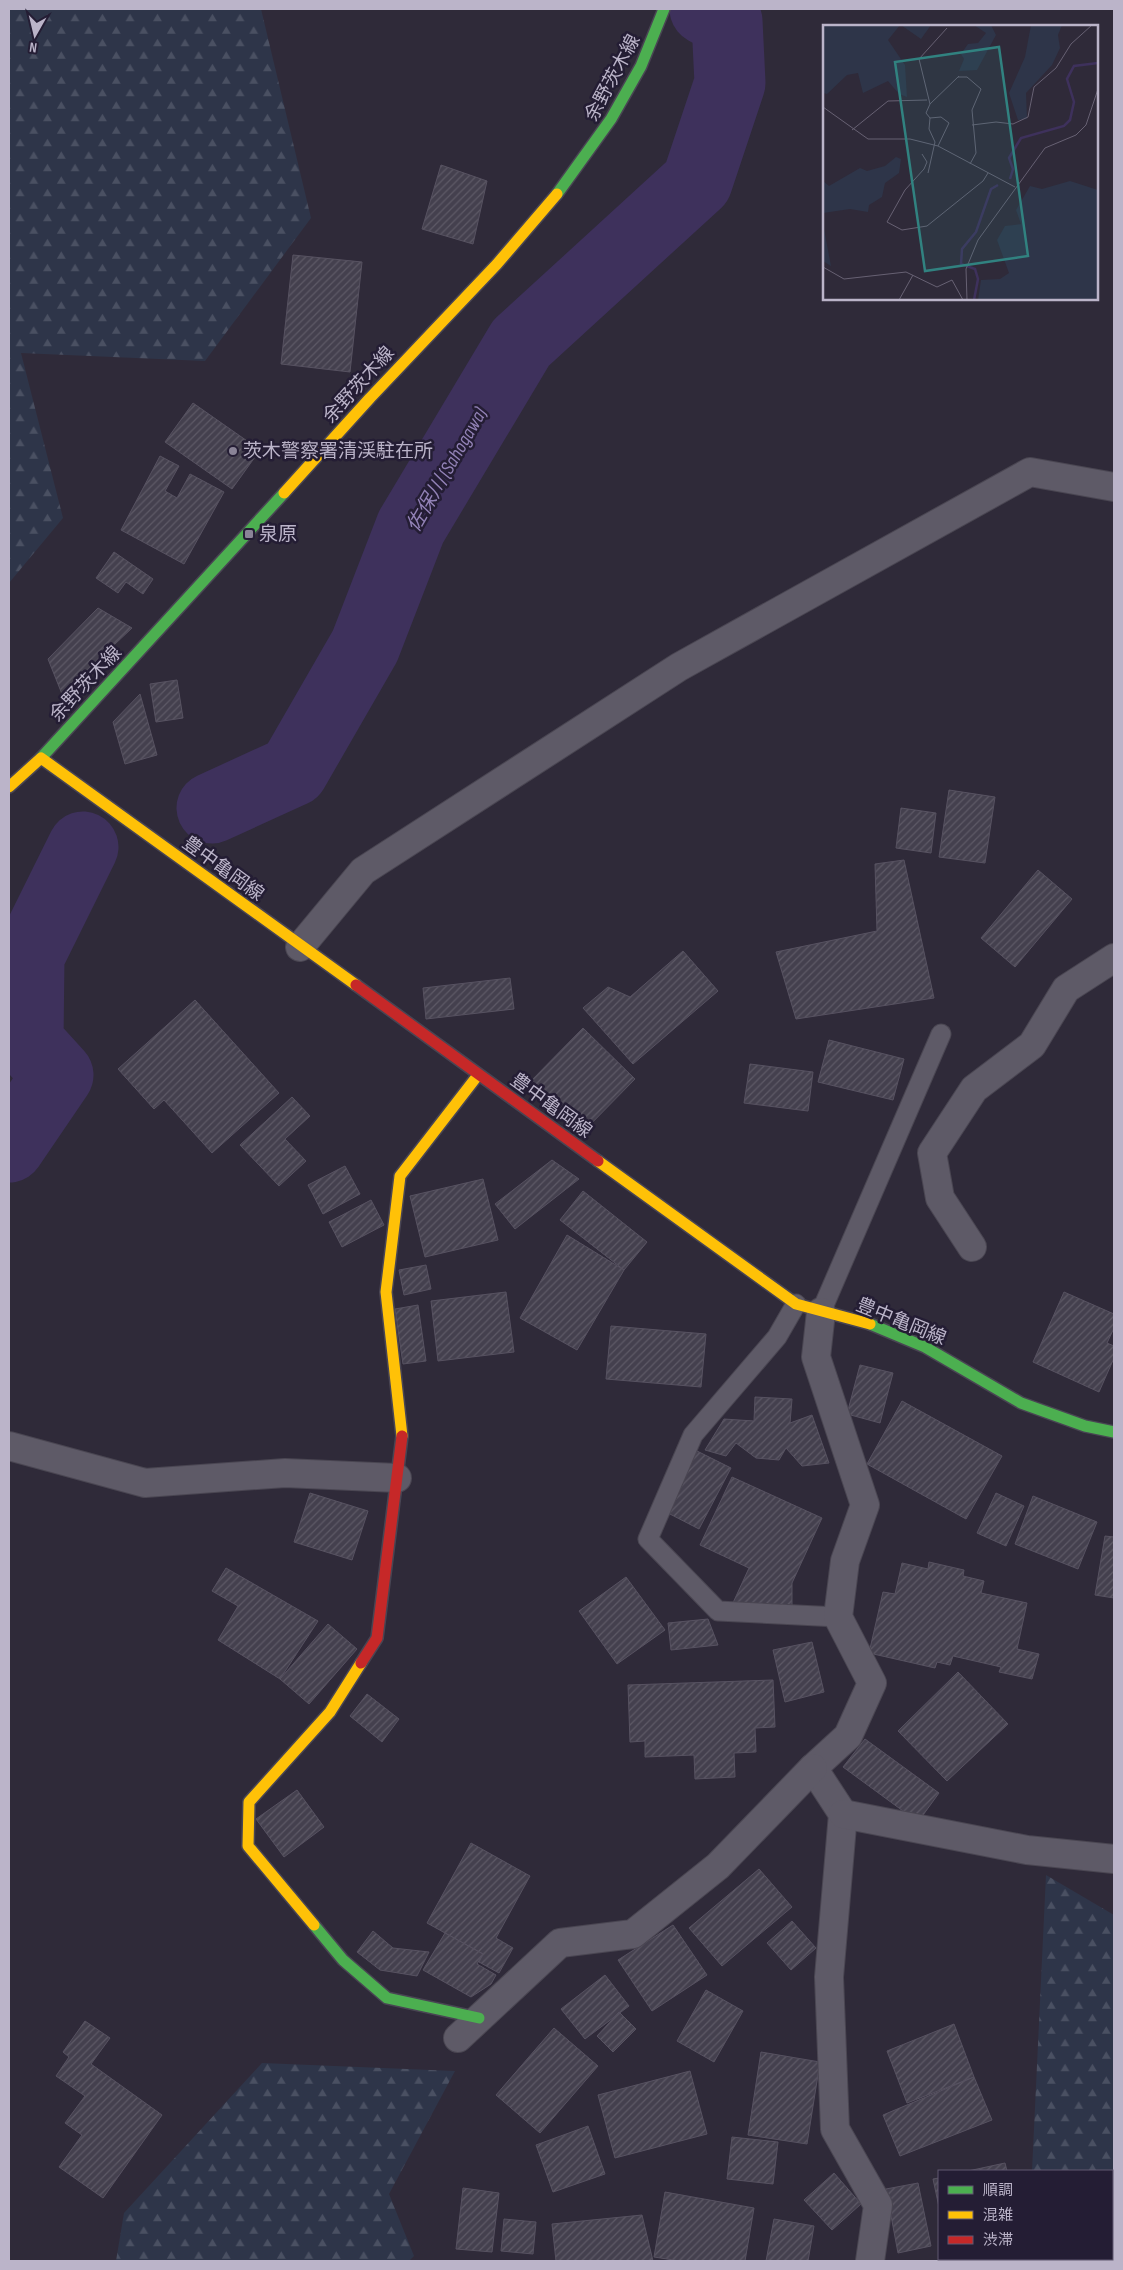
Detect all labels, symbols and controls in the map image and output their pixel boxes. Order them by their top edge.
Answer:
north arrow [10,10,60,60]
inset map [823,25,1098,300]
street label: 余野茨木線 [581,31,645,125]
text: N [28,38,38,56]
street label: 余野茨木線 [319,342,399,428]
water label: 佐保川 (Sahogawa) [402,403,493,537]
place label: 茨木警察署清渓駐在所 [243,440,433,463]
marker: 茨木警察署清渓駐在所 [227,445,239,457]
place label: 泉原 [259,523,297,546]
marker: 泉原 [243,528,255,540]
street label: 余野茨木線 [45,641,127,727]
street label: 豊中亀岡線 [178,832,268,906]
street label: 豊中亀岡線 [506,1069,596,1143]
street label: 豊中亀岡線 [853,1294,949,1350]
legend [938,2170,1113,2260]
text: 順調 [983,2181,1013,2200]
text: 混雑 [983,2206,1013,2225]
text: 渋滞 [983,2231,1013,2250]

